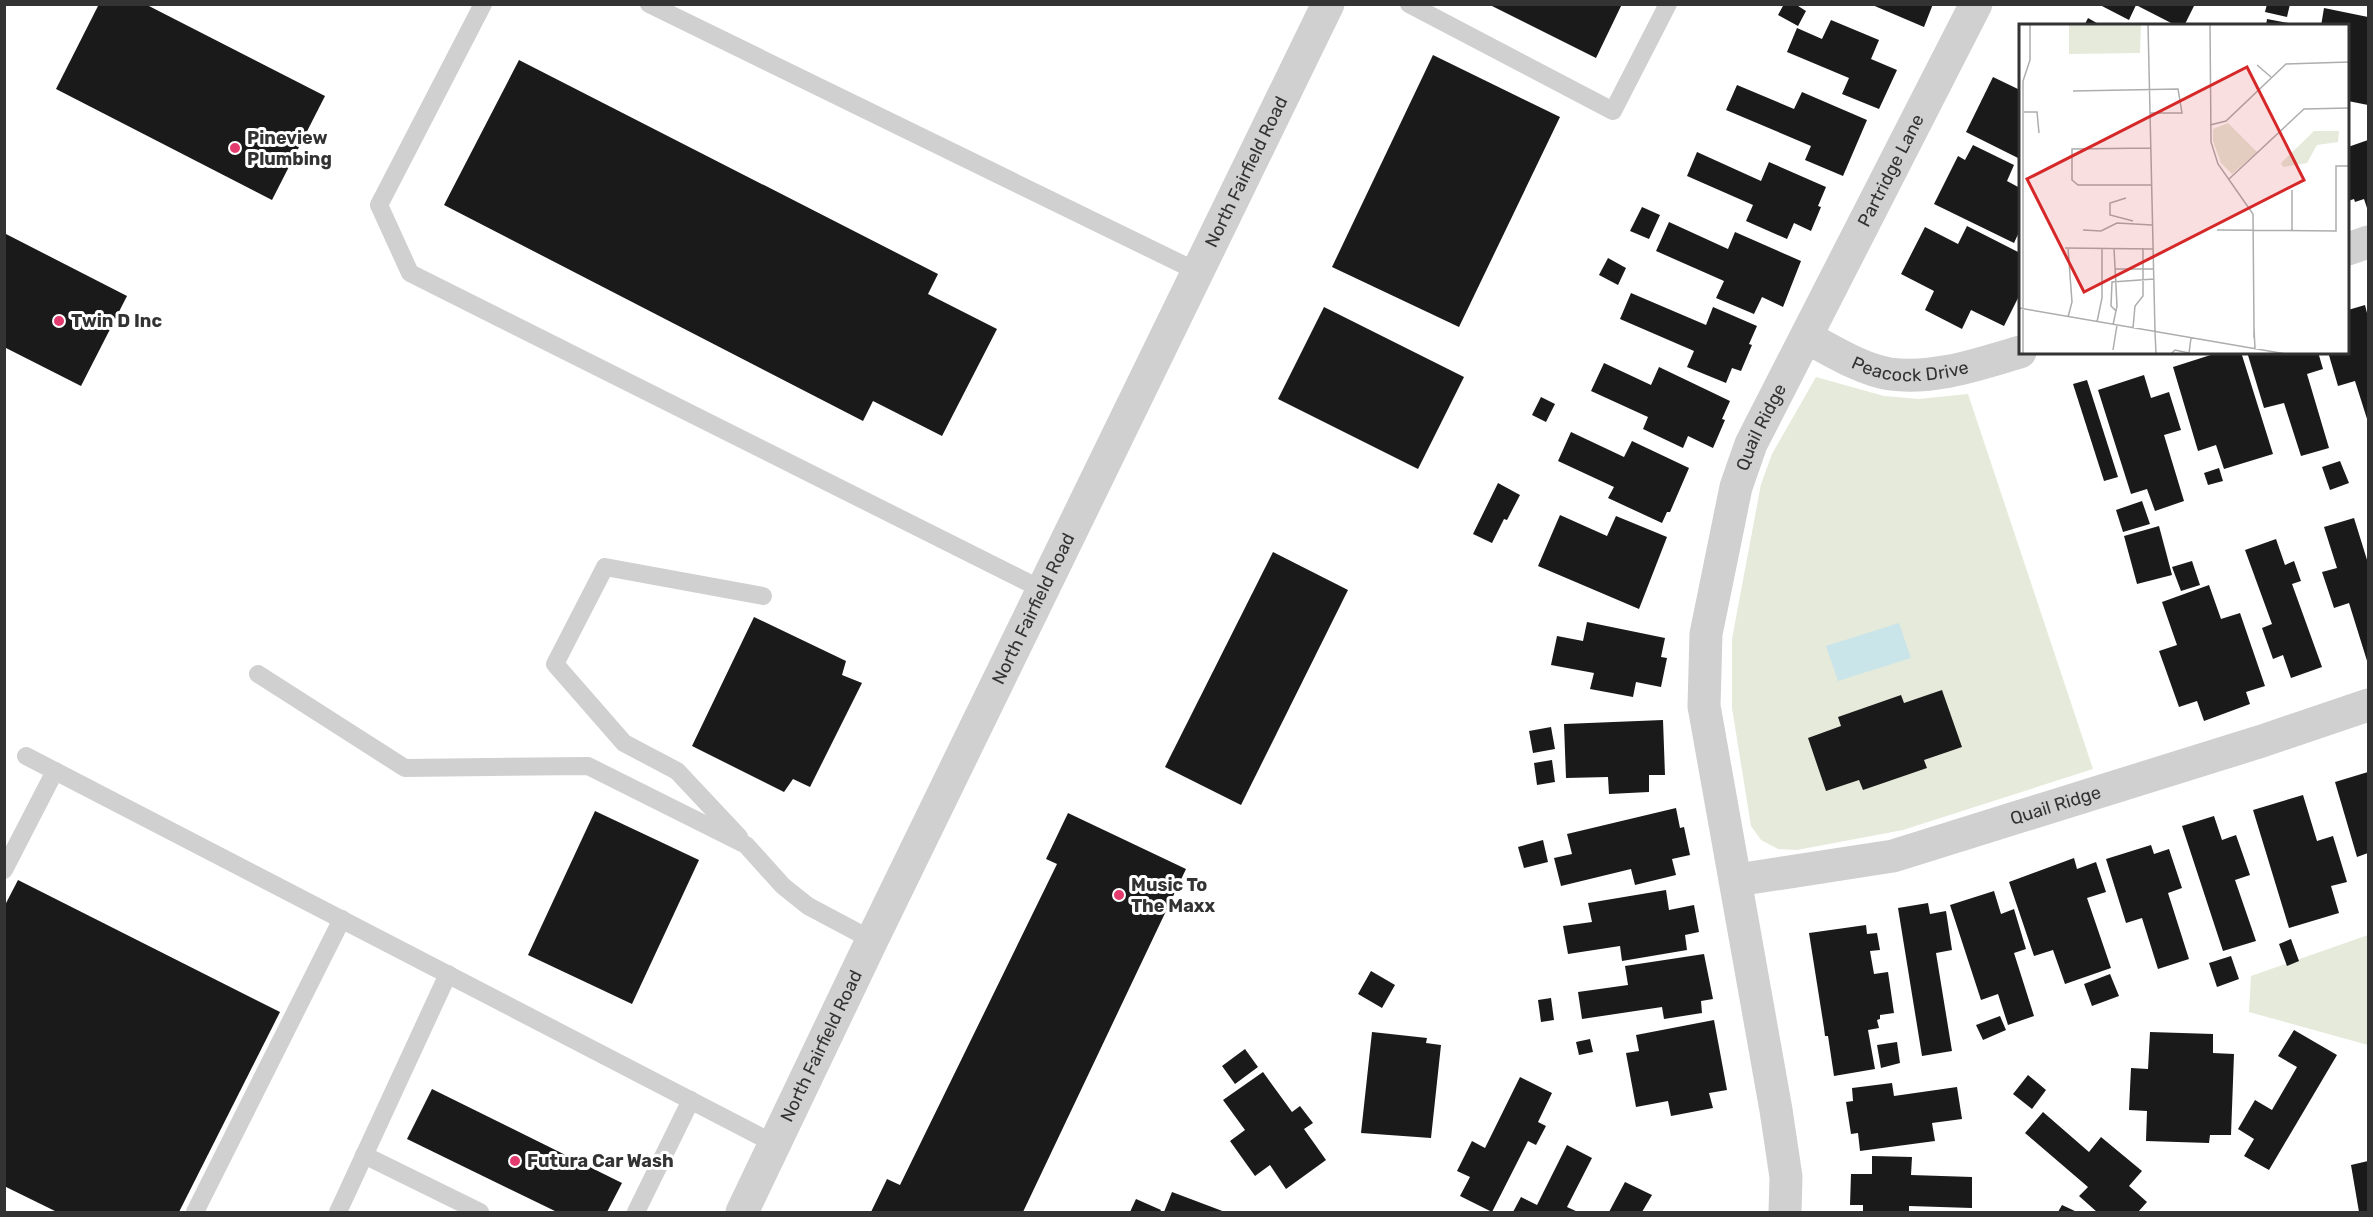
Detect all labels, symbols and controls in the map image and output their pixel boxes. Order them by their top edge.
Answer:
inset map [2019,24,2349,354]
street label: North Fairfield Road [1200,93,1292,251]
street label: Partridge Lane [1853,110,1929,230]
place label: Pineview Plumbing [247,127,332,170]
marker: Pineview Plumbing [228,141,242,155]
place label: Twin D Inc [71,310,162,332]
marker: Twin D Inc [52,314,66,328]
street label: Peacock Drive [1848,352,1971,386]
street label: Quail Ridge [1732,380,1791,474]
street label: North Fairfield Road [987,530,1080,688]
street label: Quail Ridge [2007,781,2104,830]
place label: Music To The Maxx [1131,874,1215,917]
marker: Music To The Maxx [1112,888,1126,902]
street label: North Fairfield Road [776,967,867,1125]
place label: Futura Car Wash [527,1150,674,1172]
marker: Futura Car Wash [508,1154,522,1168]

